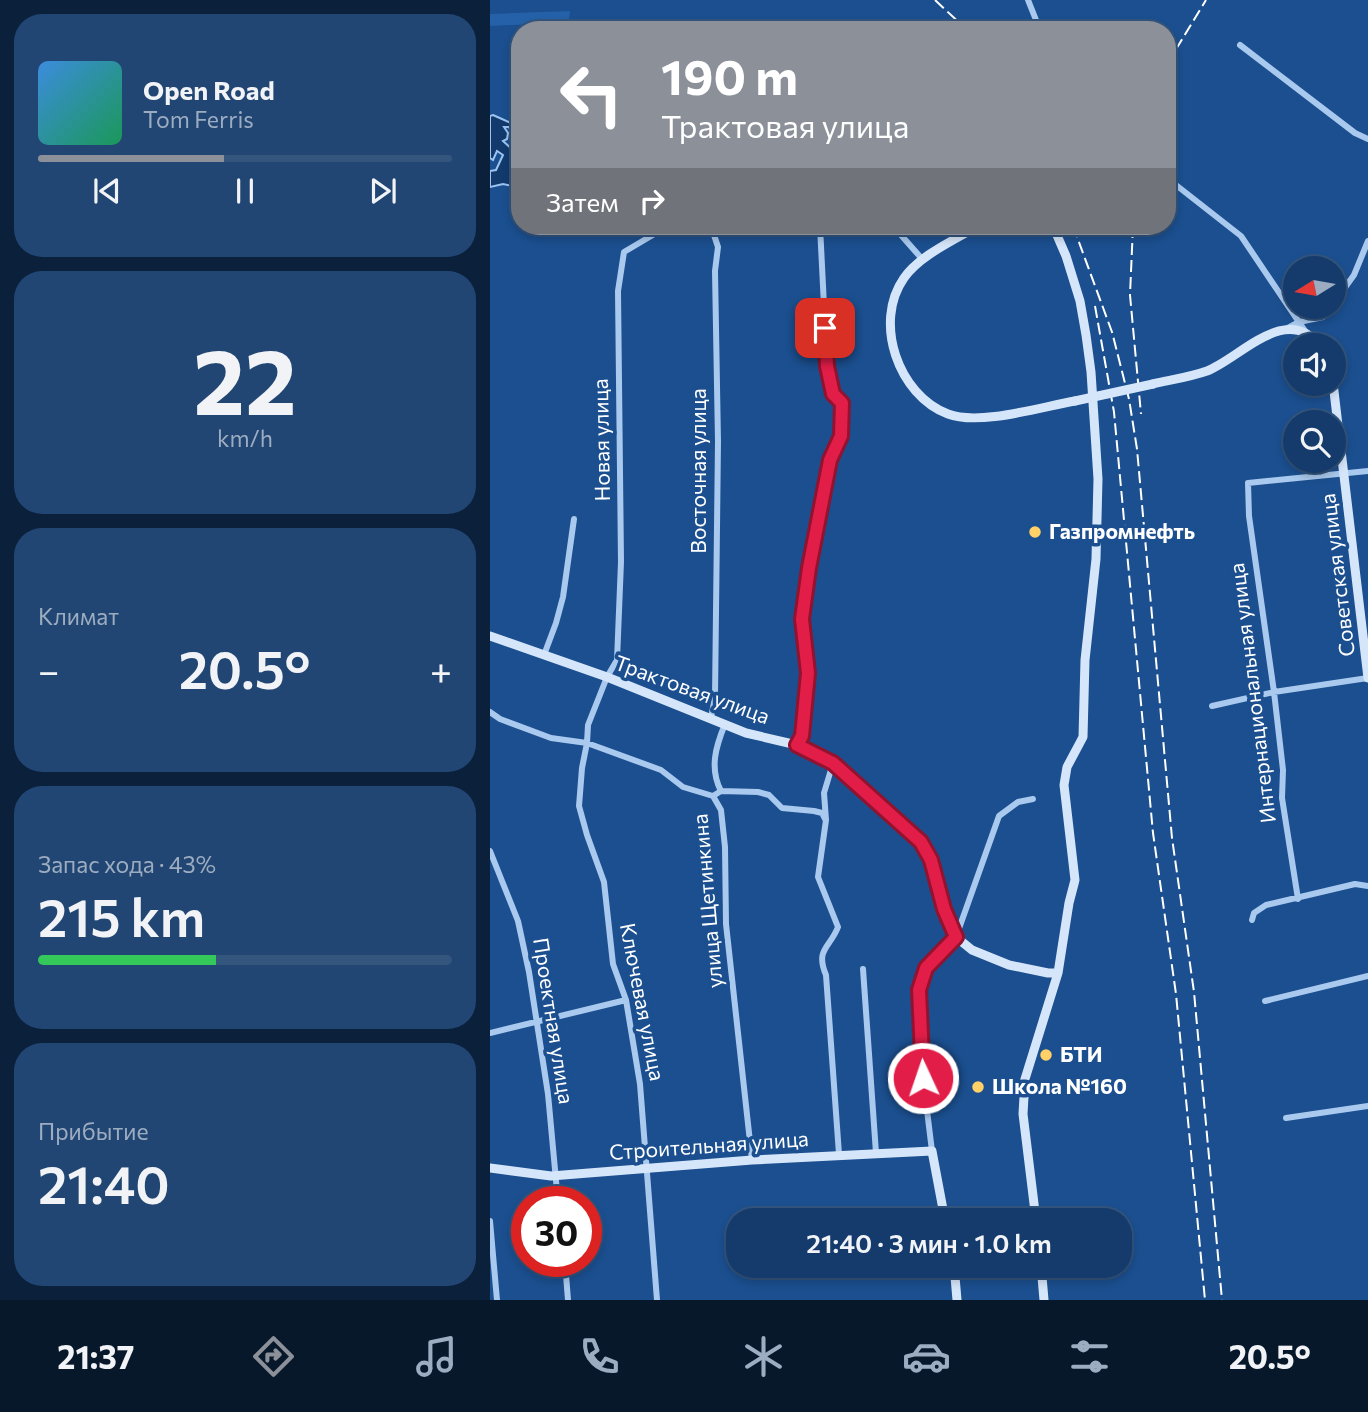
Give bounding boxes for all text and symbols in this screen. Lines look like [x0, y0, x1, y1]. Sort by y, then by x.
text: 190 m [661, 45, 798, 105]
icon: left [546, 49, 637, 140]
text: Open Road [143, 74, 275, 105]
text: Tom Ferris [143, 105, 254, 133]
text: Трактовая улица [661, 105, 909, 145]
icon: previous [88, 172, 126, 210]
icon: pause [226, 172, 264, 210]
icon: next [364, 172, 402, 210]
icon: right [633, 182, 671, 220]
text: Затем [546, 186, 619, 217]
north arrow [1283, 256, 1346, 318]
map controls [1283, 256, 1346, 473]
pin [795, 298, 855, 358]
icon: arrive [806, 309, 844, 347]
text: 22 [193, 322, 297, 434]
button: sound [1283, 333, 1346, 396]
street label: Новая улица [587, 378, 614, 502]
street label: Восточная улица [685, 388, 710, 554]
button: search [1283, 410, 1346, 473]
text: km/h [217, 424, 273, 452]
street label: Советская улица [1314, 492, 1359, 658]
place label: Газпромнефть [1049, 518, 1195, 543]
marker: Газпромнефть [1027, 524, 1043, 540]
street label: Интернациональная улица [1223, 562, 1280, 825]
text: Климат [38, 602, 119, 630]
text: 20.5° [179, 636, 310, 700]
text: − [38, 646, 60, 693]
text: + [430, 646, 452, 693]
street label: Трактовая улица [612, 649, 773, 728]
street label: улица Щетинкина [686, 813, 727, 989]
text: Запас хода · 43% [38, 850, 216, 878]
text: 215 km [38, 884, 205, 948]
street label: Ключевая улица [616, 921, 671, 1083]
street label: Проектная улица [529, 936, 580, 1106]
position arrow [886, 1041, 960, 1115]
place label: БТИ [1060, 1041, 1103, 1066]
marker: БТИ [1038, 1047, 1054, 1063]
place label: Школа №160 [992, 1073, 1127, 1098]
marker: Школа №160 [970, 1079, 986, 1095]
text: Прибытие [38, 1117, 149, 1145]
street label: Строительная улица [608, 1125, 809, 1164]
text: 21:40 [38, 1151, 170, 1215]
speed limit sign: 30 [511, 1186, 602, 1277]
text: 21:40 · 3 мин · 1.0 km [806, 1227, 1052, 1258]
icon: directions [249, 1332, 298, 1381]
icon: music [412, 1332, 461, 1381]
icon: phone [575, 1332, 624, 1381]
icon: climate [739, 1332, 788, 1381]
icon: car [902, 1332, 951, 1381]
icon: filters [1065, 1332, 1114, 1381]
text: 21:37 [57, 1336, 134, 1376]
text: 20.5° [1229, 1336, 1311, 1376]

